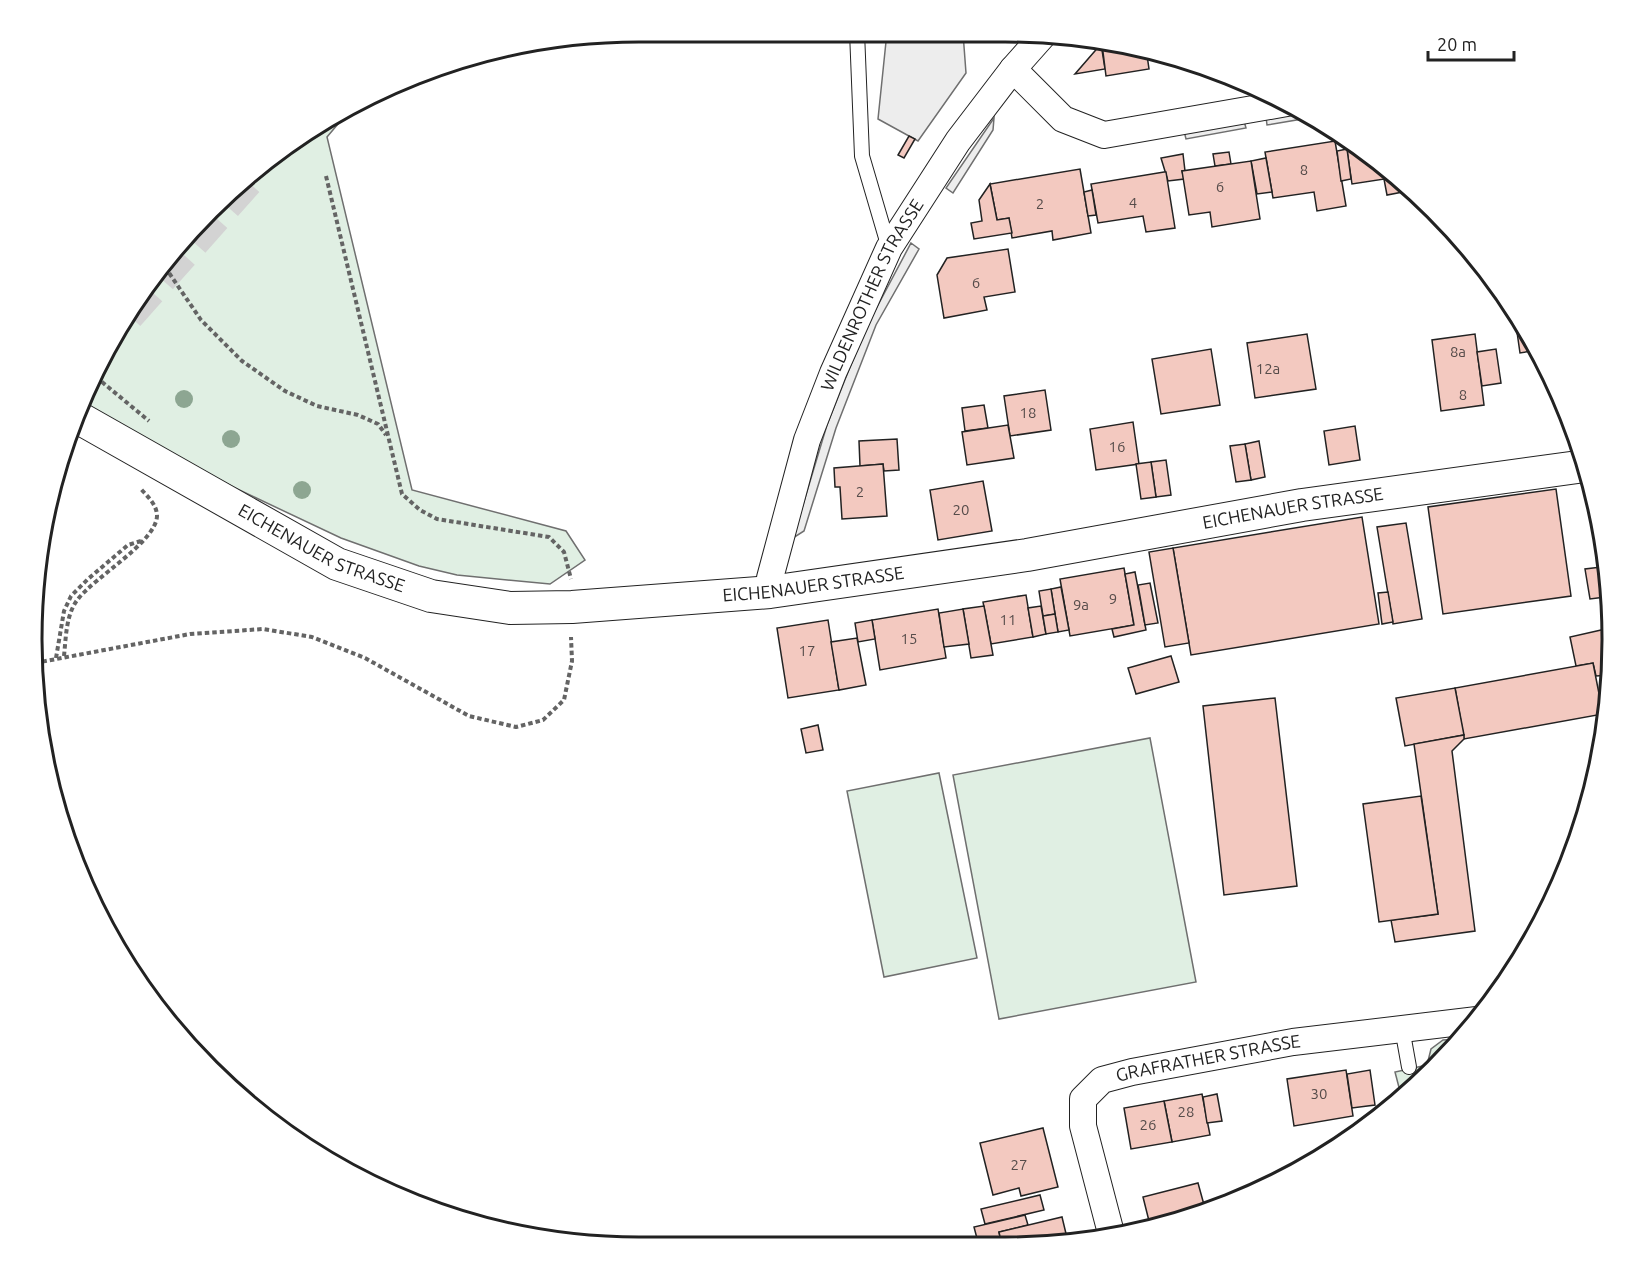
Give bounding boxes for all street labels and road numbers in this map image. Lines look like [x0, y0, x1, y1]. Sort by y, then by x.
street label: WILDENROTHER STRASSE [816, 195, 927, 393]
street label: EICHENAUER STRASSE [1201, 483, 1385, 532]
street label: EICHENAUER STRASSE [235, 499, 408, 595]
street label: EICHENAUER STRASSE [722, 562, 905, 605]
street label: GRAFRATHER STRASSE [1113, 1030, 1301, 1085]

